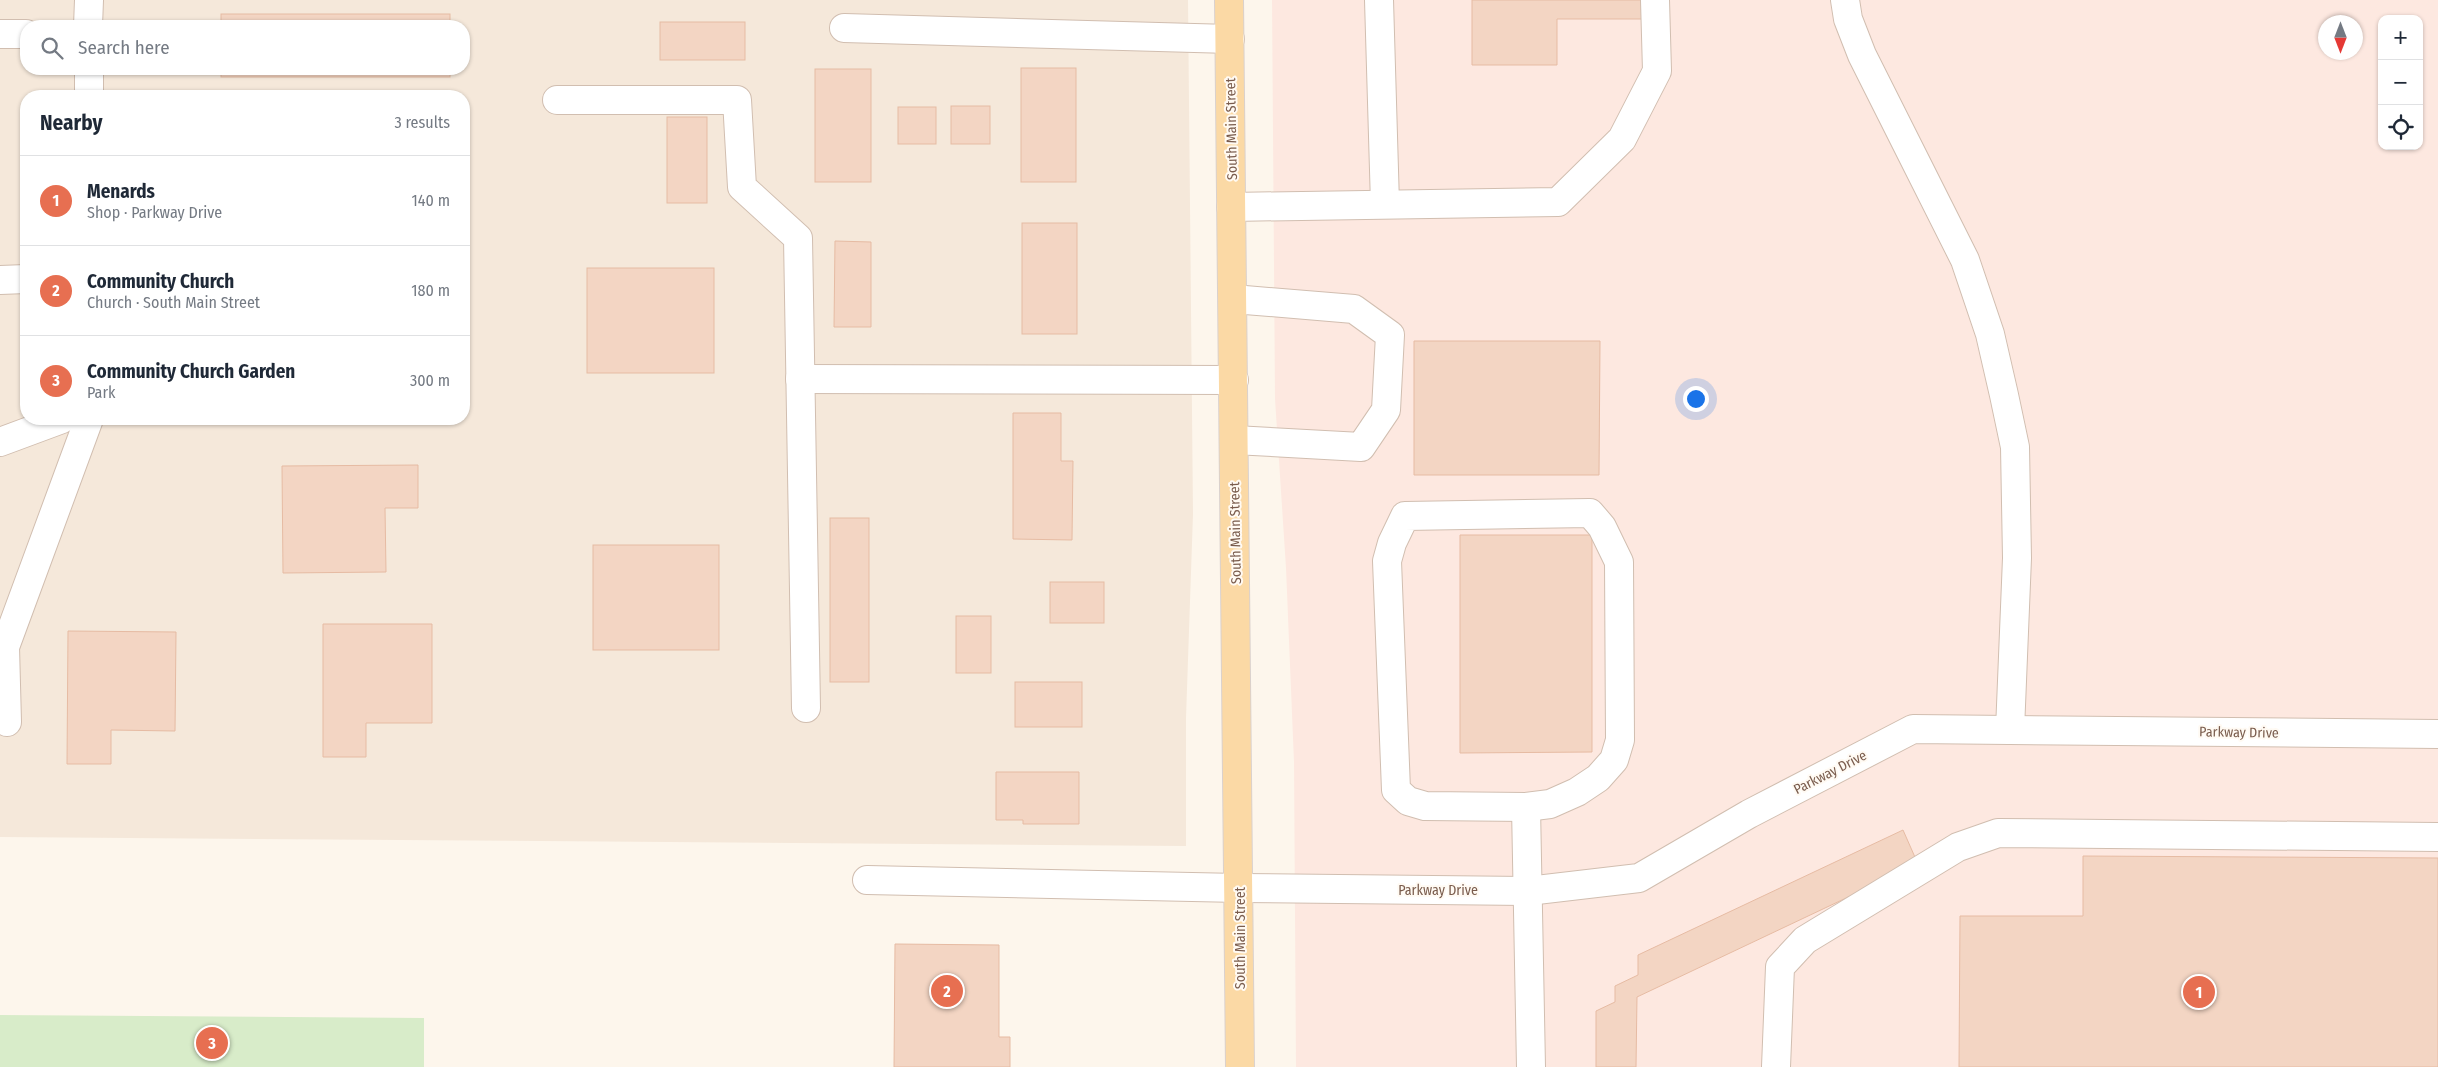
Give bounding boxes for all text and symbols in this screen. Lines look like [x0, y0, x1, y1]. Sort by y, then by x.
north arrow [2318, 15, 2363, 60]
map controls [2378, 15, 2423, 150]
button: + [2378, 15, 2423, 60]
search box [20, 20, 470, 75]
icon: search [38, 34, 66, 62]
text: Search here [78, 36, 170, 59]
button: − [2378, 60, 2423, 105]
street label: South Main Street [1222, 77, 1241, 180]
button: locate [2378, 105, 2423, 150]
text: Nearby [40, 110, 102, 136]
text: 3 results [394, 113, 450, 132]
text: Menards [87, 180, 155, 203]
text: 1 [53, 191, 59, 210]
text: 140 m [412, 191, 450, 210]
text: Shop · Parkway Drive [87, 203, 222, 222]
text: Community Church [87, 270, 234, 293]
text: 2 [52, 281, 60, 300]
text: 180 m [411, 281, 450, 300]
text: Church · South Main Street [87, 293, 260, 312]
text: Community Church Garden [87, 360, 295, 383]
text: 3 [52, 371, 60, 390]
text: 300 m [410, 371, 450, 390]
text: Park [87, 383, 115, 402]
your location [1683, 386, 1709, 412]
street label: South Main Street [1226, 481, 1245, 584]
street label: Parkway Drive [2199, 723, 2279, 742]
street label: Parkway Drive [1791, 747, 1870, 798]
street label: Parkway Drive [1398, 882, 1478, 899]
street label: South Main Street [1232, 886, 1249, 989]
pin: 2 [931, 972, 963, 1010]
pin: 1 [2183, 973, 2215, 1011]
pin: 3 [196, 1024, 228, 1062]

